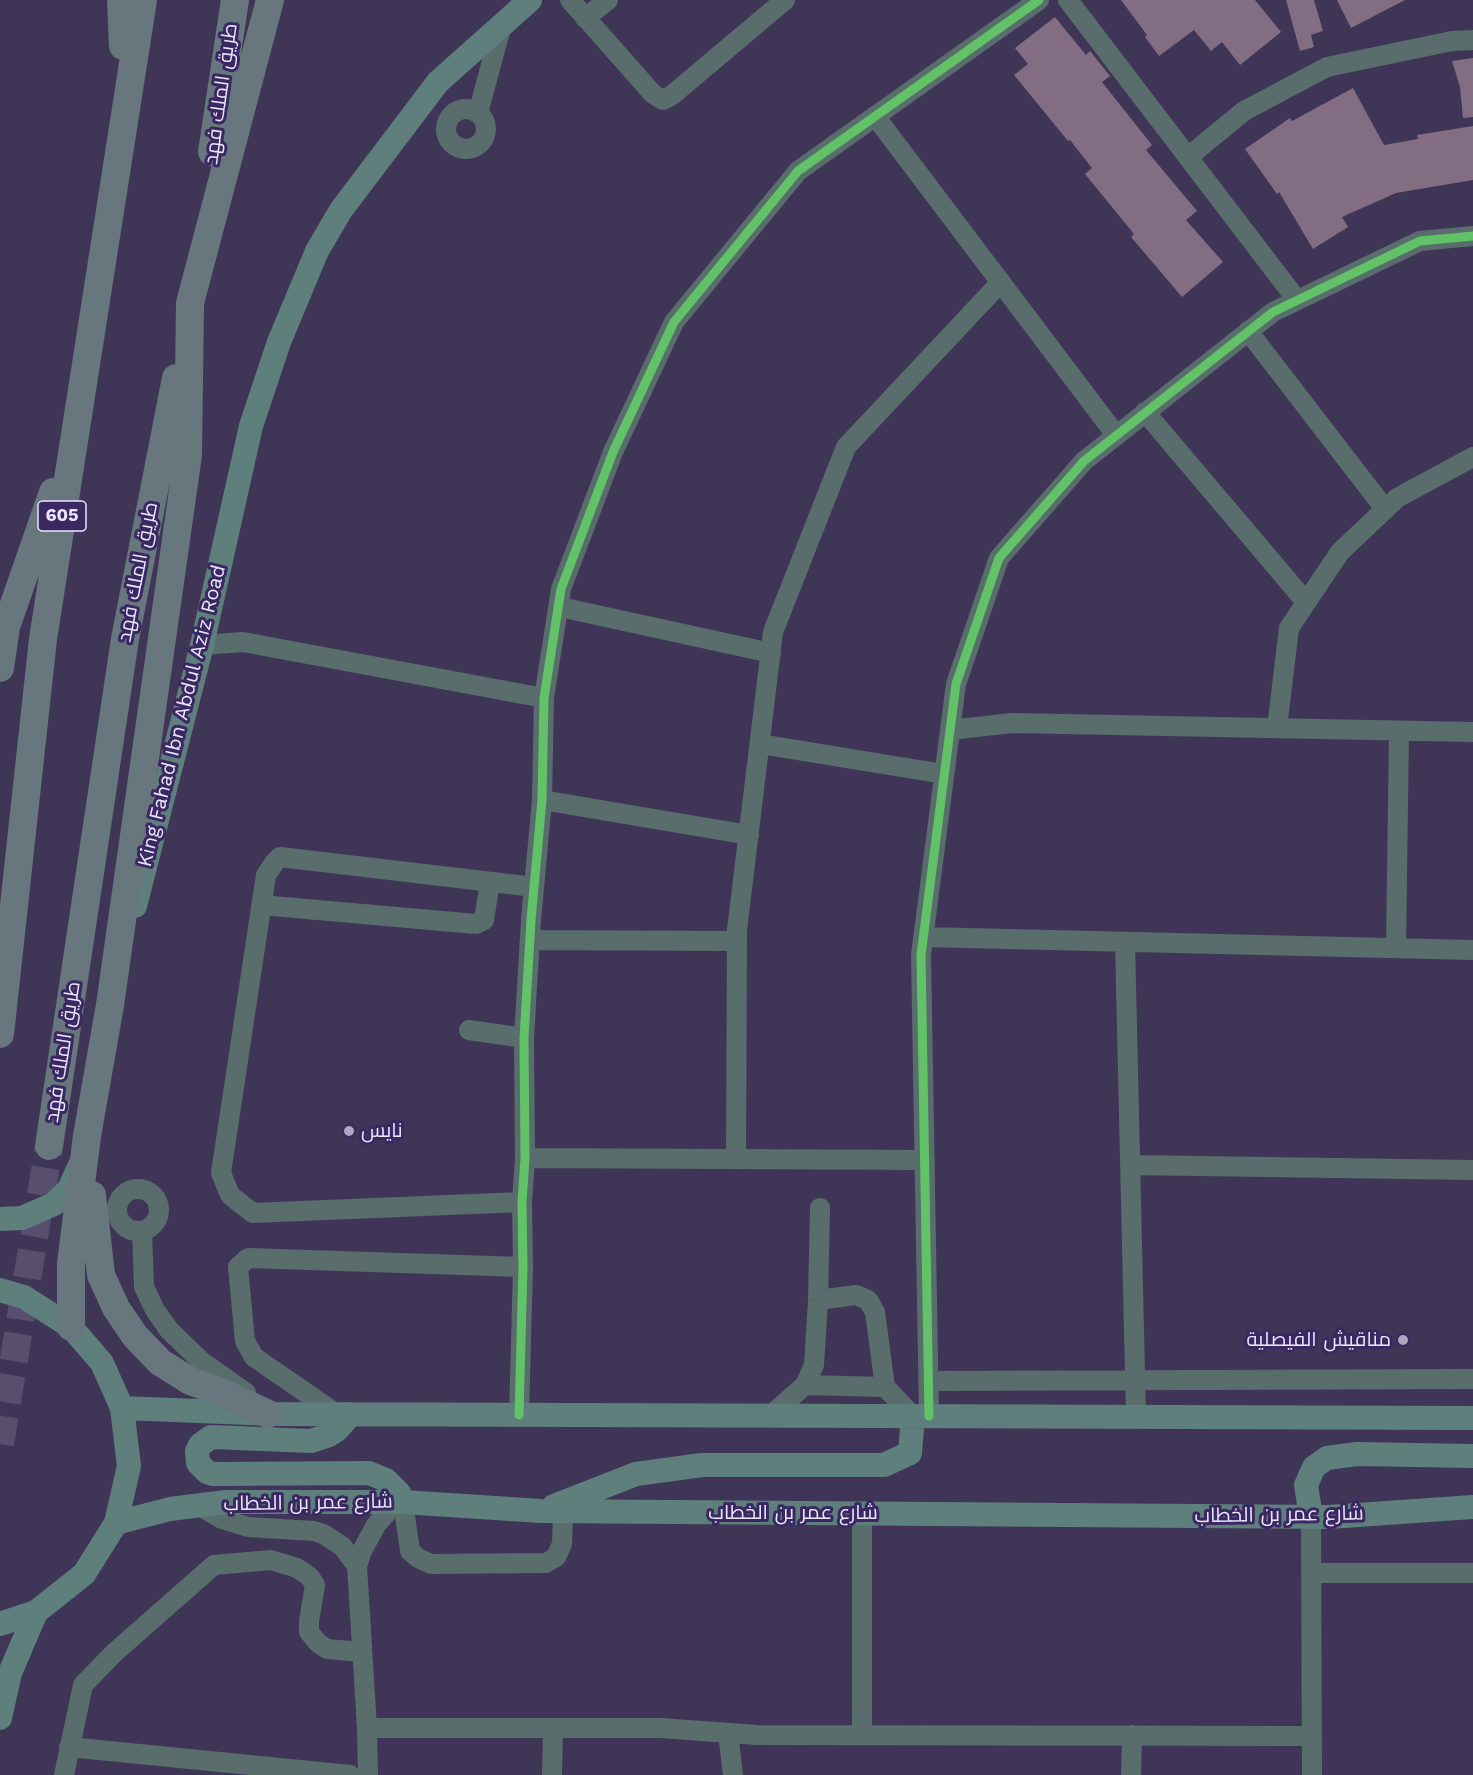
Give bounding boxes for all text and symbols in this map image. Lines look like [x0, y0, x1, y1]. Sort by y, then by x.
street label: طريق الملك فهد [199, 22, 243, 166]
street label: طريق الملك فهد [113, 500, 163, 644]
road number: 605 [38, 501, 86, 531]
street label: King Fahad Ibn Abdul Aziz Road [133, 562, 231, 870]
street label: طريق الملك فهد [40, 980, 86, 1124]
place label: نايس [361, 1119, 403, 1143]
marker: نايس [342, 1124, 356, 1138]
place label: مناقيش الفيصلية [1246, 1328, 1391, 1352]
marker: مناقيش الفيصلية [1396, 1333, 1410, 1347]
street label: شارع عمر بن الخطاب [223, 1490, 393, 1516]
street label: شارع عمر بن الخطاب [708, 1501, 878, 1525]
street label: شارع عمر بن الخطاب [1194, 1502, 1364, 1528]

